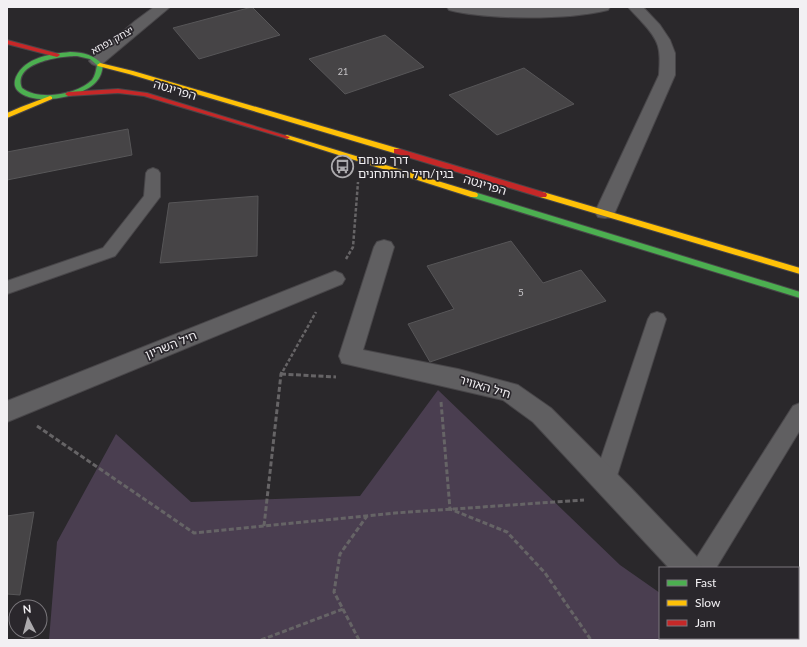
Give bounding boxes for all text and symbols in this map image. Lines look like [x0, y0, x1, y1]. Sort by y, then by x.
street label: יצחק נפחא [89, 23, 135, 57]
house number: 21 [338, 66, 348, 77]
street label: הפריגטה [152, 76, 198, 103]
place label: דרך מנחם בגין/חיל התותחנים [358, 152, 454, 181]
bus stop icon: דרך מנחם בגין/חיל התותחנים [330, 154, 356, 180]
street label: הפריגטה [462, 171, 508, 198]
house number: 5 [518, 286, 524, 298]
street label: חיל השריון [143, 327, 199, 362]
street label: חיל האוויר [458, 372, 513, 401]
legend [659, 567, 799, 639]
text: Fast [695, 575, 717, 590]
text: Slow [695, 595, 721, 610]
north arrow [8, 599, 48, 639]
text: N [22, 602, 32, 615]
text: Jam [695, 615, 716, 630]

